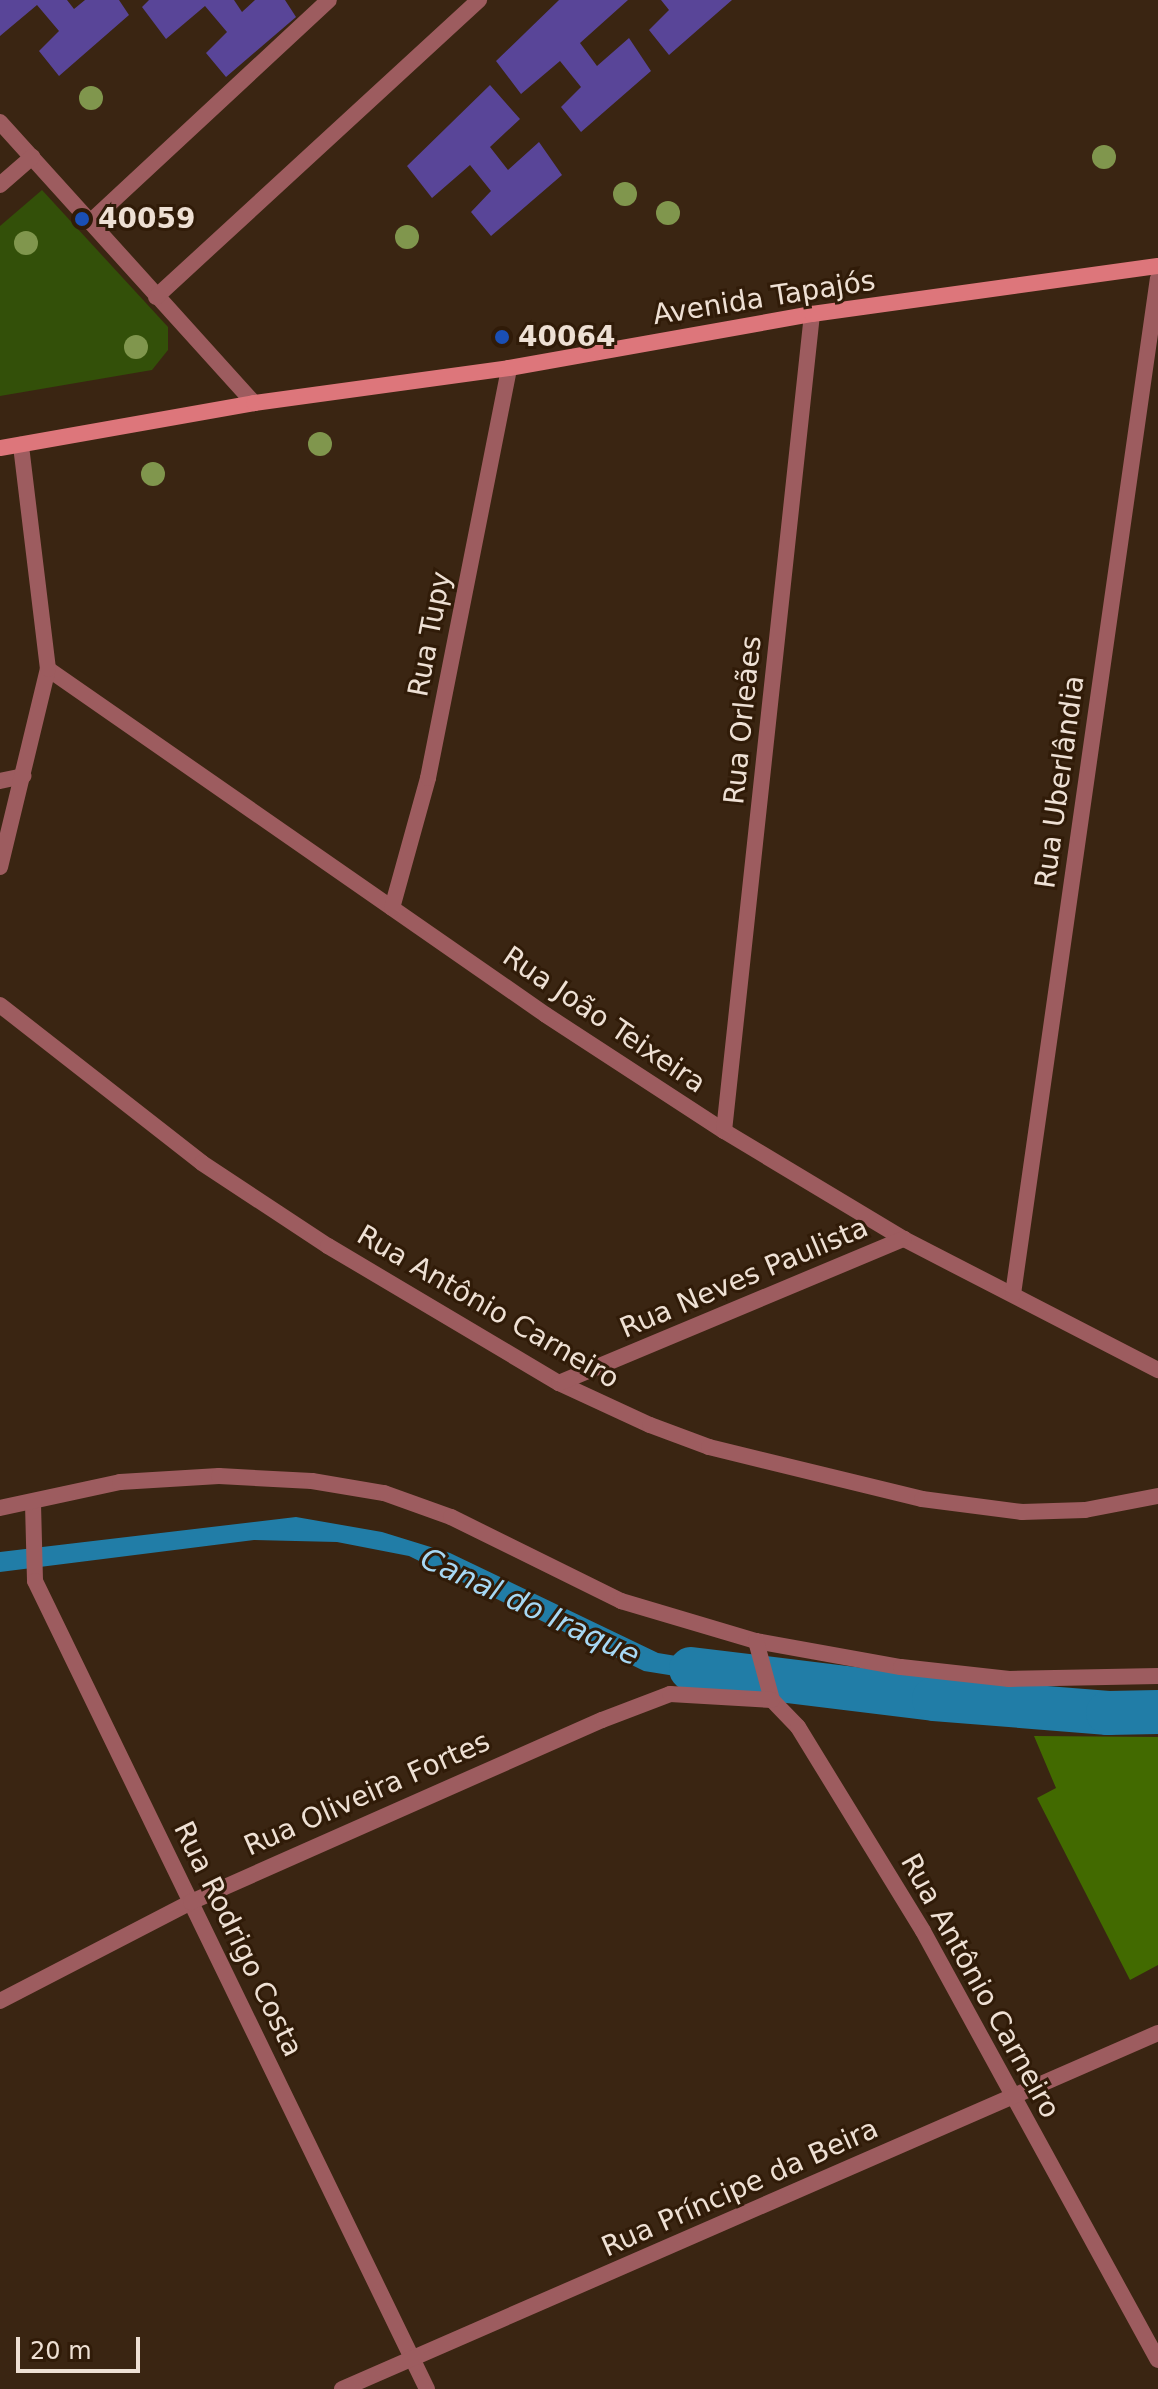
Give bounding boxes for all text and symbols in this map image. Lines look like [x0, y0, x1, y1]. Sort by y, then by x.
place label: 40059 [98, 202, 195, 236]
marker: 40059 [73, 210, 91, 228]
street label: Avenida Tapajós [650, 264, 878, 332]
place label: 40064 [518, 320, 615, 354]
marker: 40064 [493, 328, 511, 346]
street label: Rua Tupy [401, 568, 459, 700]
street label: Rua Orleães [717, 634, 769, 806]
street label: Rua Uberlândia [1028, 674, 1092, 890]
street label: Rua João Teixeira [496, 940, 712, 1100]
street label: Rua Neves Paulista [615, 1211, 873, 1345]
street label: Rua Antônio Carneiro [351, 1218, 625, 1396]
water label: Canal do Iraque [415, 1540, 645, 1674]
street label: Rua Oliveira Fortes [239, 1725, 495, 1863]
street label: Rua Rodrigo Costa [166, 1816, 310, 2062]
street label: Rua Antônio Carneiro [893, 1848, 1067, 2124]
street label: Rua Príncipe da Beira [596, 2112, 884, 2264]
scale bar [20, 2321, 144, 2371]
text: 20 m [30, 2337, 92, 2365]

